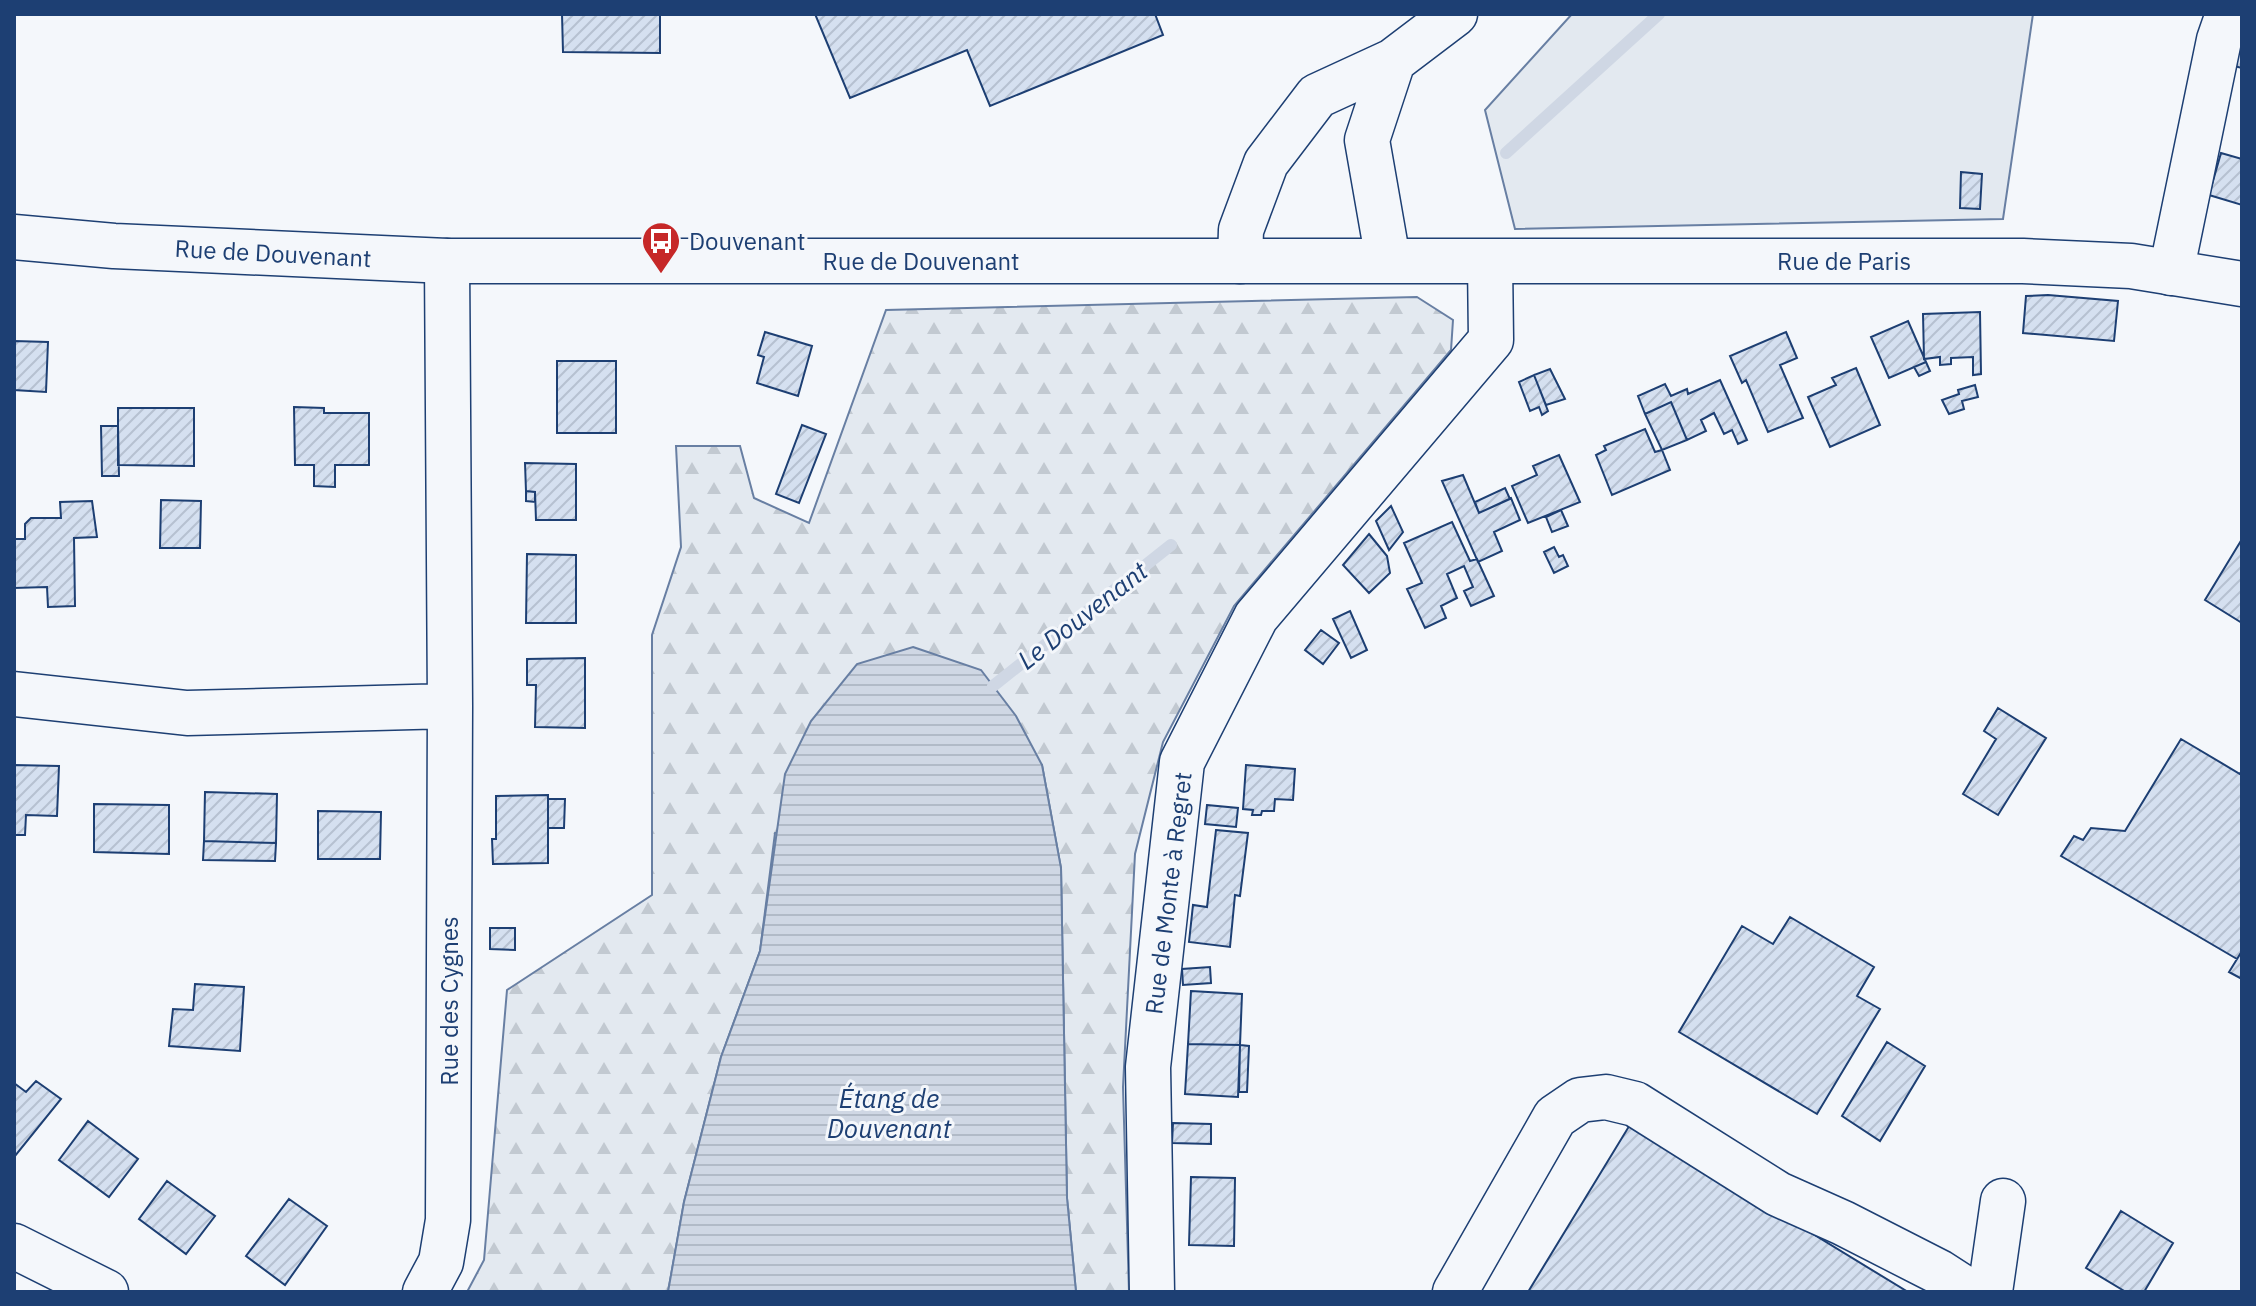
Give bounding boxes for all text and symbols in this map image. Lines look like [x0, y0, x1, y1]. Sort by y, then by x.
bus stop icon: Douvenant [640, 220, 682, 275]
place label: Douvenant [689, 225, 805, 257]
street label: Rue de Douvenant [174, 232, 372, 274]
street label: Rue de Douvenant [822, 245, 1020, 277]
street label: Rue de Paris [1777, 245, 1911, 277]
water label: Le Douvenant [1010, 553, 1154, 676]
street label: Rue de Monte à Regret [1137, 770, 1199, 1016]
street label: Rue des Cygnes [433, 916, 465, 1086]
water label: Étang de Douvenant [827, 1081, 952, 1145]

